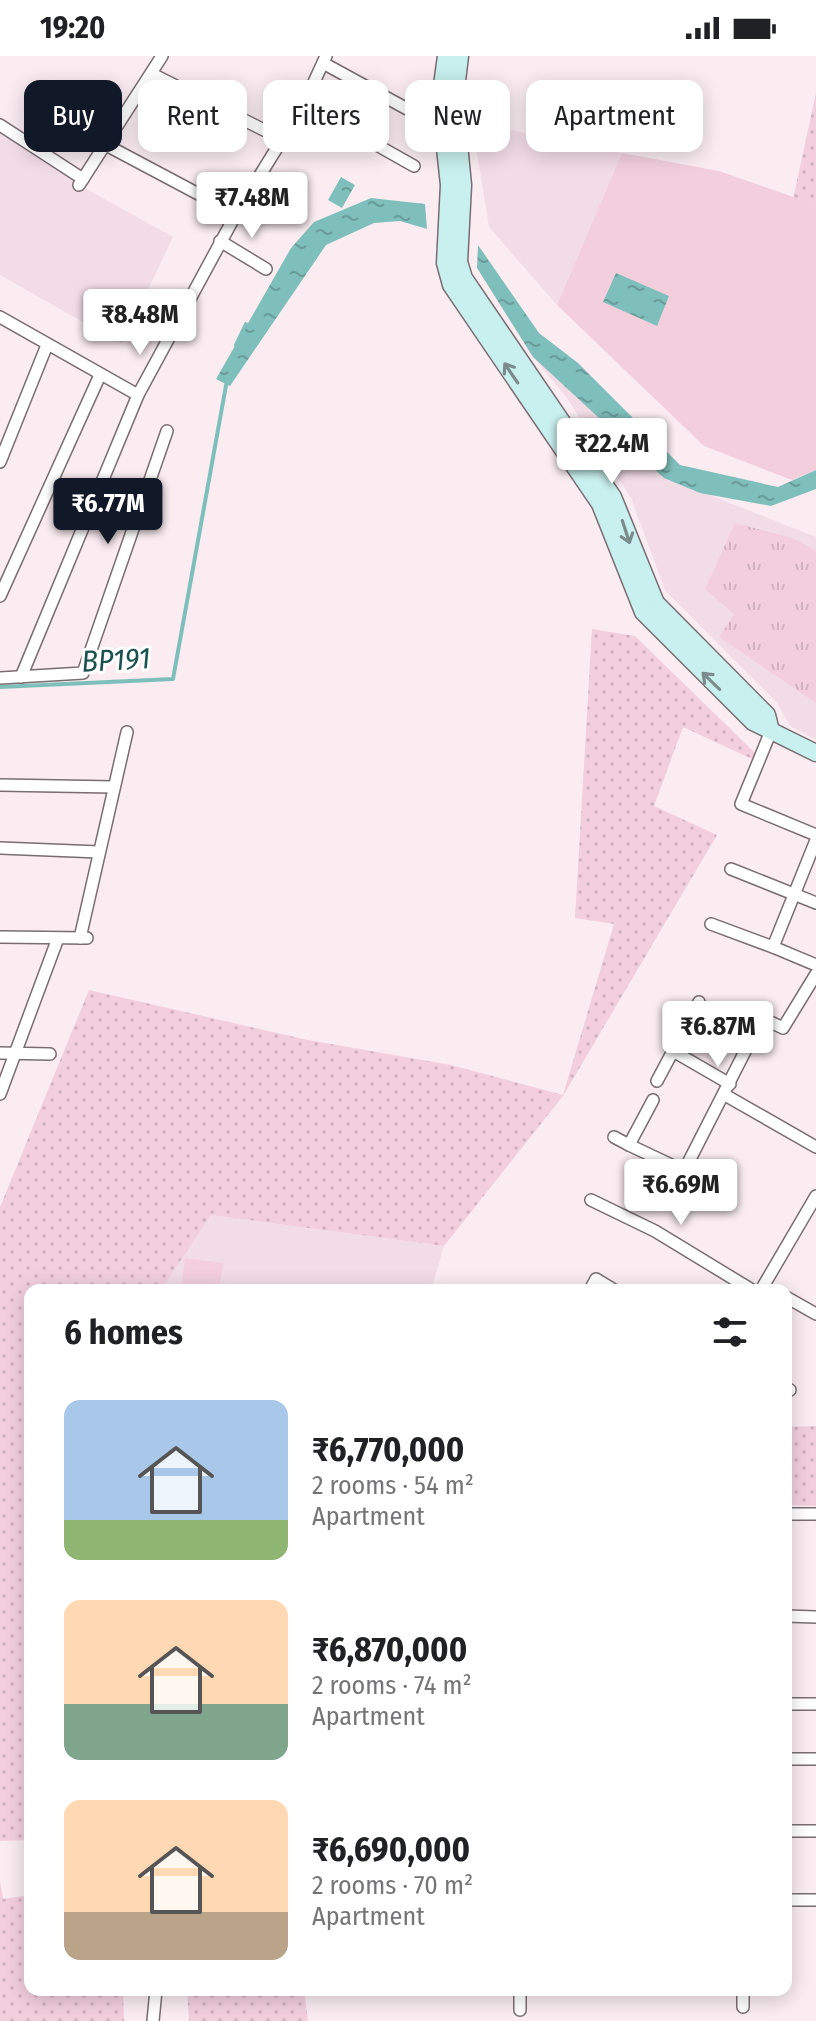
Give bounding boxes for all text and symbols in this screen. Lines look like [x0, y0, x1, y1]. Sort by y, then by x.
text: 19:20 [40, 10, 105, 46]
chip: Buy [24, 80, 122, 152]
chip: Rent [138, 80, 247, 152]
chip: Filters [263, 80, 389, 152]
chip: New [405, 80, 510, 152]
chip: Apartment [526, 80, 703, 152]
pin: ₹7.48M [187, 172, 317, 240]
text: ₹7.48M [215, 182, 289, 213]
pin: ₹8.48M [75, 289, 205, 357]
text: ₹8.48M [101, 299, 179, 330]
one-way arrow [503, 362, 519, 384]
pin: ₹22.4M [547, 418, 677, 486]
text: ₹22.4M [575, 428, 649, 459]
pin: ₹6.77M [43, 478, 173, 546]
text: ₹6.77M [71, 488, 145, 519]
one-way arrow [620, 520, 635, 545]
water label: BP191 [81, 640, 151, 680]
one-way arrow [702, 672, 721, 691]
pin: ₹6.87M [653, 1001, 783, 1069]
text: ₹6.87M [680, 1011, 756, 1042]
pin: ₹6.69M [616, 1159, 746, 1227]
text: ₹6.69M [642, 1169, 720, 1200]
icon: filters [708, 1310, 752, 1354]
text: 6 homes [64, 1312, 183, 1353]
text: ₹6,770,000 [312, 1429, 464, 1470]
icon: home [128, 1432, 224, 1528]
text: 2 rooms · 54 m² [312, 1470, 474, 1501]
text: Apartment [312, 1501, 425, 1532]
text: ₹6,870,000 [312, 1629, 467, 1670]
icon: home [128, 1632, 224, 1728]
text: 2 rooms · 74 m² [312, 1670, 472, 1701]
text: Apartment [312, 1701, 425, 1732]
text: ₹6,690,000 [312, 1829, 470, 1870]
icon: home [128, 1832, 224, 1928]
text: 2 rooms · 70 m² [312, 1870, 473, 1901]
text: Apartment [312, 1901, 425, 1932]

